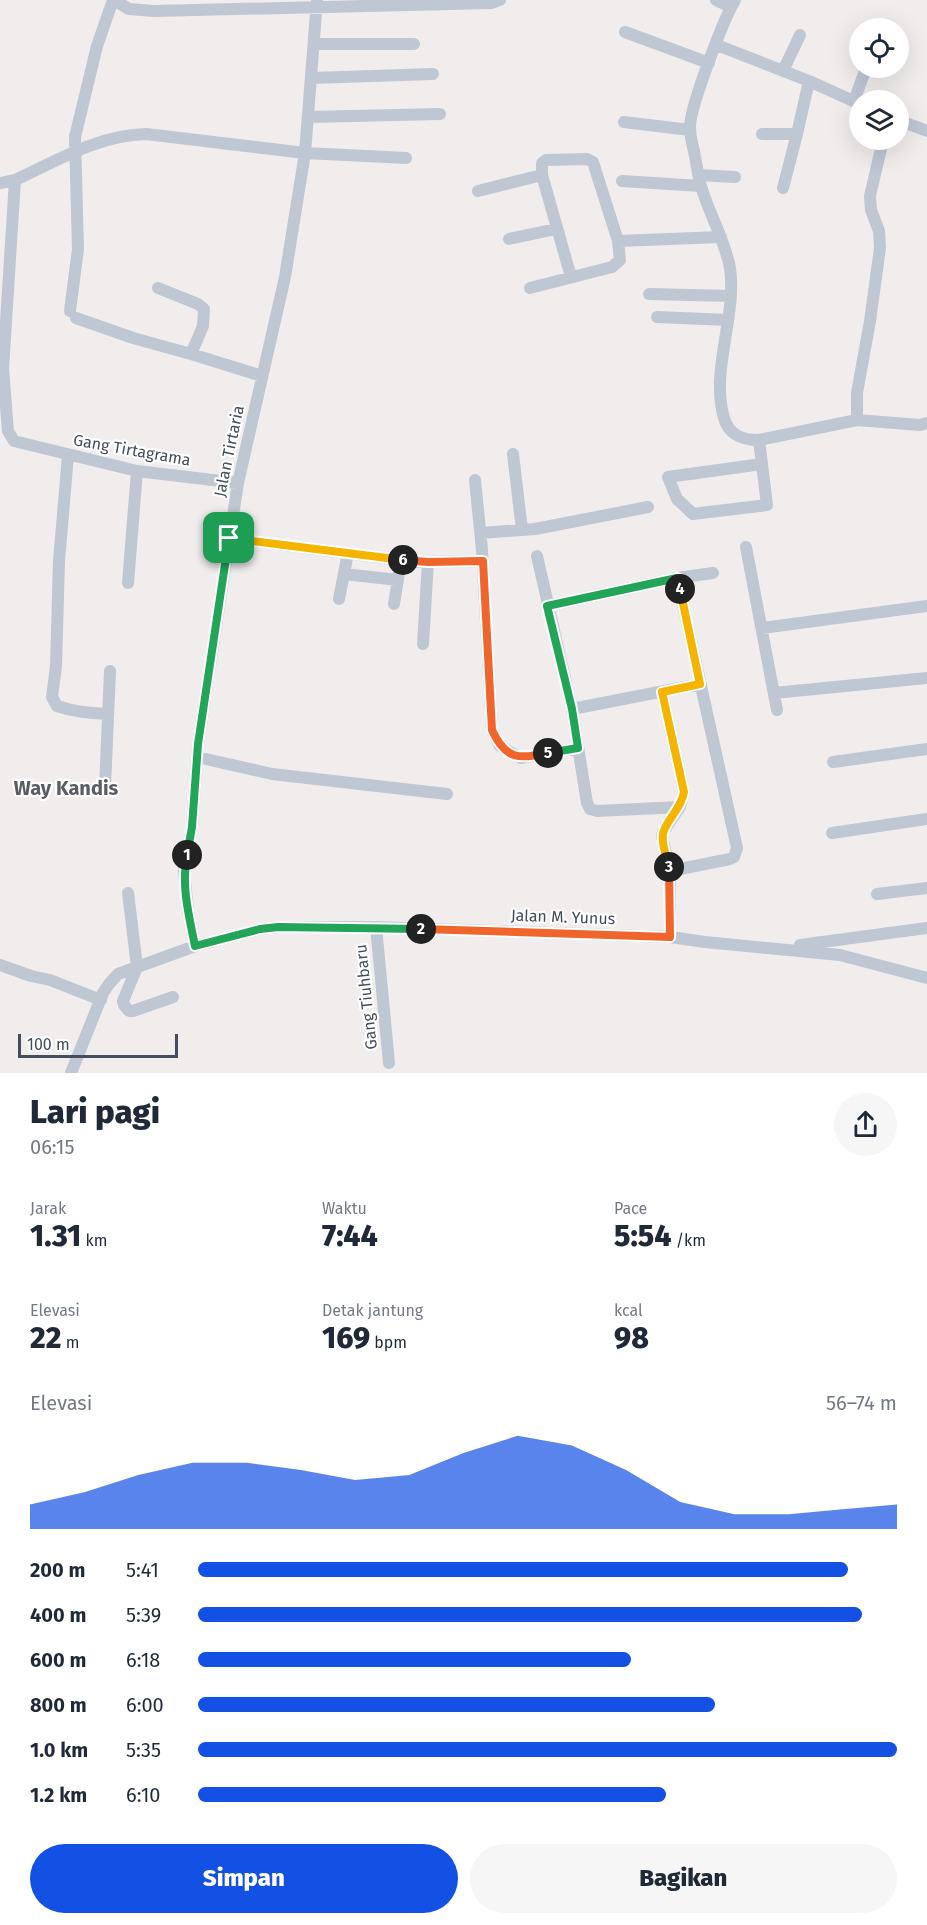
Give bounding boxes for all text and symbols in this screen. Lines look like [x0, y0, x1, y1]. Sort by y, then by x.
map controls [849, 18, 909, 150]
button: locate [849, 18, 909, 78]
button: layers [849, 90, 909, 150]
street label: Jalan Tirtaria [210, 404, 248, 498]
street label: Gang Tirtagrama [72, 430, 192, 470]
pin [203, 512, 254, 563]
icon: arrive [212, 521, 245, 554]
pin: 6 [388, 545, 418, 575]
text: 6 [398, 550, 408, 569]
pin: 4 [665, 574, 695, 604]
text: 4 [675, 579, 685, 598]
pin: 5 [533, 738, 563, 768]
text: 5 [544, 743, 552, 762]
district label: Way Kandis [14, 776, 119, 800]
pin: 1 [172, 840, 202, 870]
text: 1 [183, 845, 191, 864]
pin: 3 [654, 852, 684, 882]
text: 3 [665, 857, 673, 876]
street label: Jalan M. Yunus [511, 906, 615, 928]
pin: 2 [406, 914, 436, 944]
text: 2 [417, 919, 425, 938]
street label: Gang Tiuhbaru [351, 943, 381, 1051]
scale bar [18, 1031, 178, 1058]
text: 100 m [27, 1035, 70, 1054]
text: Lari pagi [30, 1092, 160, 1132]
button: share [834, 1093, 897, 1156]
text: 06:15 [30, 1135, 75, 1159]
text: Jarak [30, 1199, 66, 1218]
text: Waktu [322, 1199, 367, 1218]
text: Pace [614, 1199, 647, 1218]
text: 1.31 [30, 1218, 81, 1254]
text: 7:44 [322, 1218, 378, 1254]
text: 5:54 [614, 1218, 671, 1254]
text: km [81, 1231, 107, 1250]
text: /km [671, 1231, 706, 1250]
text: Elevasi [30, 1301, 80, 1320]
text: Detak jantung [322, 1301, 423, 1320]
text: kcal [614, 1301, 643, 1320]
text: 22 [30, 1320, 61, 1356]
text: 169 [322, 1320, 370, 1356]
text: 98 [614, 1320, 649, 1356]
text: m [61, 1333, 79, 1352]
text: bpm [370, 1333, 407, 1352]
text: Elevasi [30, 1391, 92, 1415]
text: 56–74 m [826, 1391, 897, 1415]
text: 200 m [30, 1558, 85, 1582]
text: 5:41 [126, 1558, 159, 1582]
text: 400 m [30, 1603, 86, 1627]
text: 5:39 [126, 1603, 161, 1627]
text: 600 m [30, 1648, 86, 1672]
text: 6:18 [126, 1648, 160, 1672]
text: 800 m [30, 1693, 87, 1717]
text: 6:00 [126, 1693, 164, 1717]
text: 1.0 km [30, 1738, 88, 1762]
text: 5:35 [126, 1738, 161, 1762]
text: 1.2 km [30, 1783, 87, 1807]
text: 6:10 [126, 1783, 160, 1807]
button: Simpan [30, 1844, 458, 1913]
button: Bagikan [470, 1844, 897, 1913]

